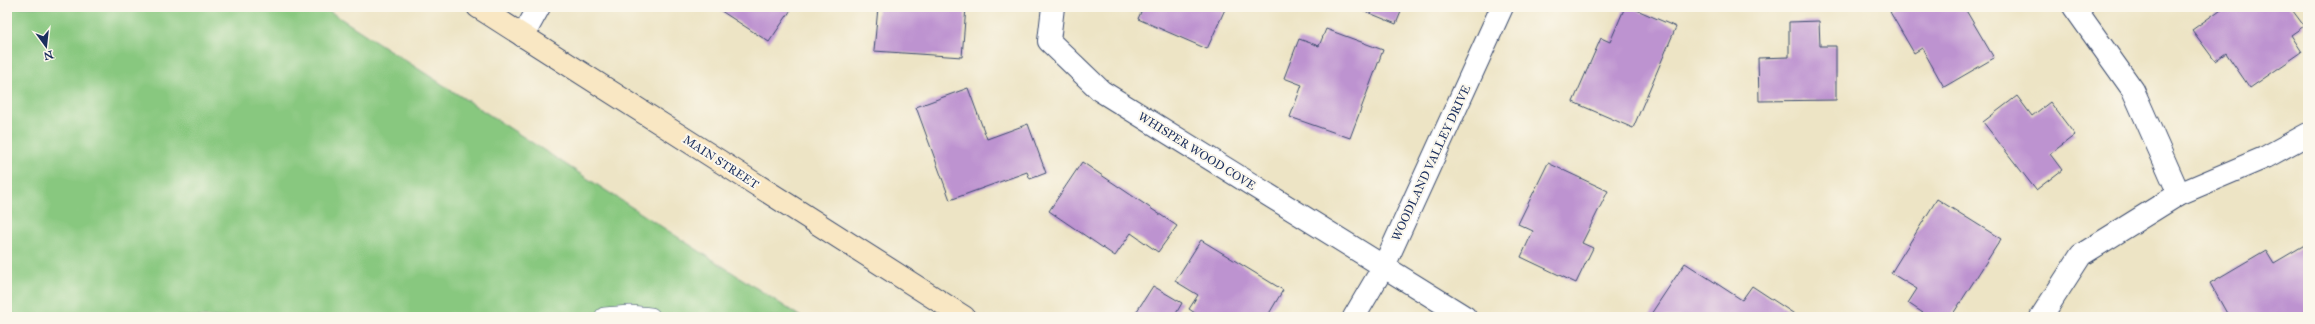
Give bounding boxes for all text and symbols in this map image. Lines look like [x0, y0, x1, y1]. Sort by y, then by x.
north arrow [26, 26, 66, 66]
text: N [42, 48, 55, 63]
street label: WOODLAND VALLEY DRIVE [1389, 83, 1474, 243]
street label: WHISPER WOOD COVE [1136, 109, 1259, 193]
street label: MAIN STREET [681, 132, 761, 192]

